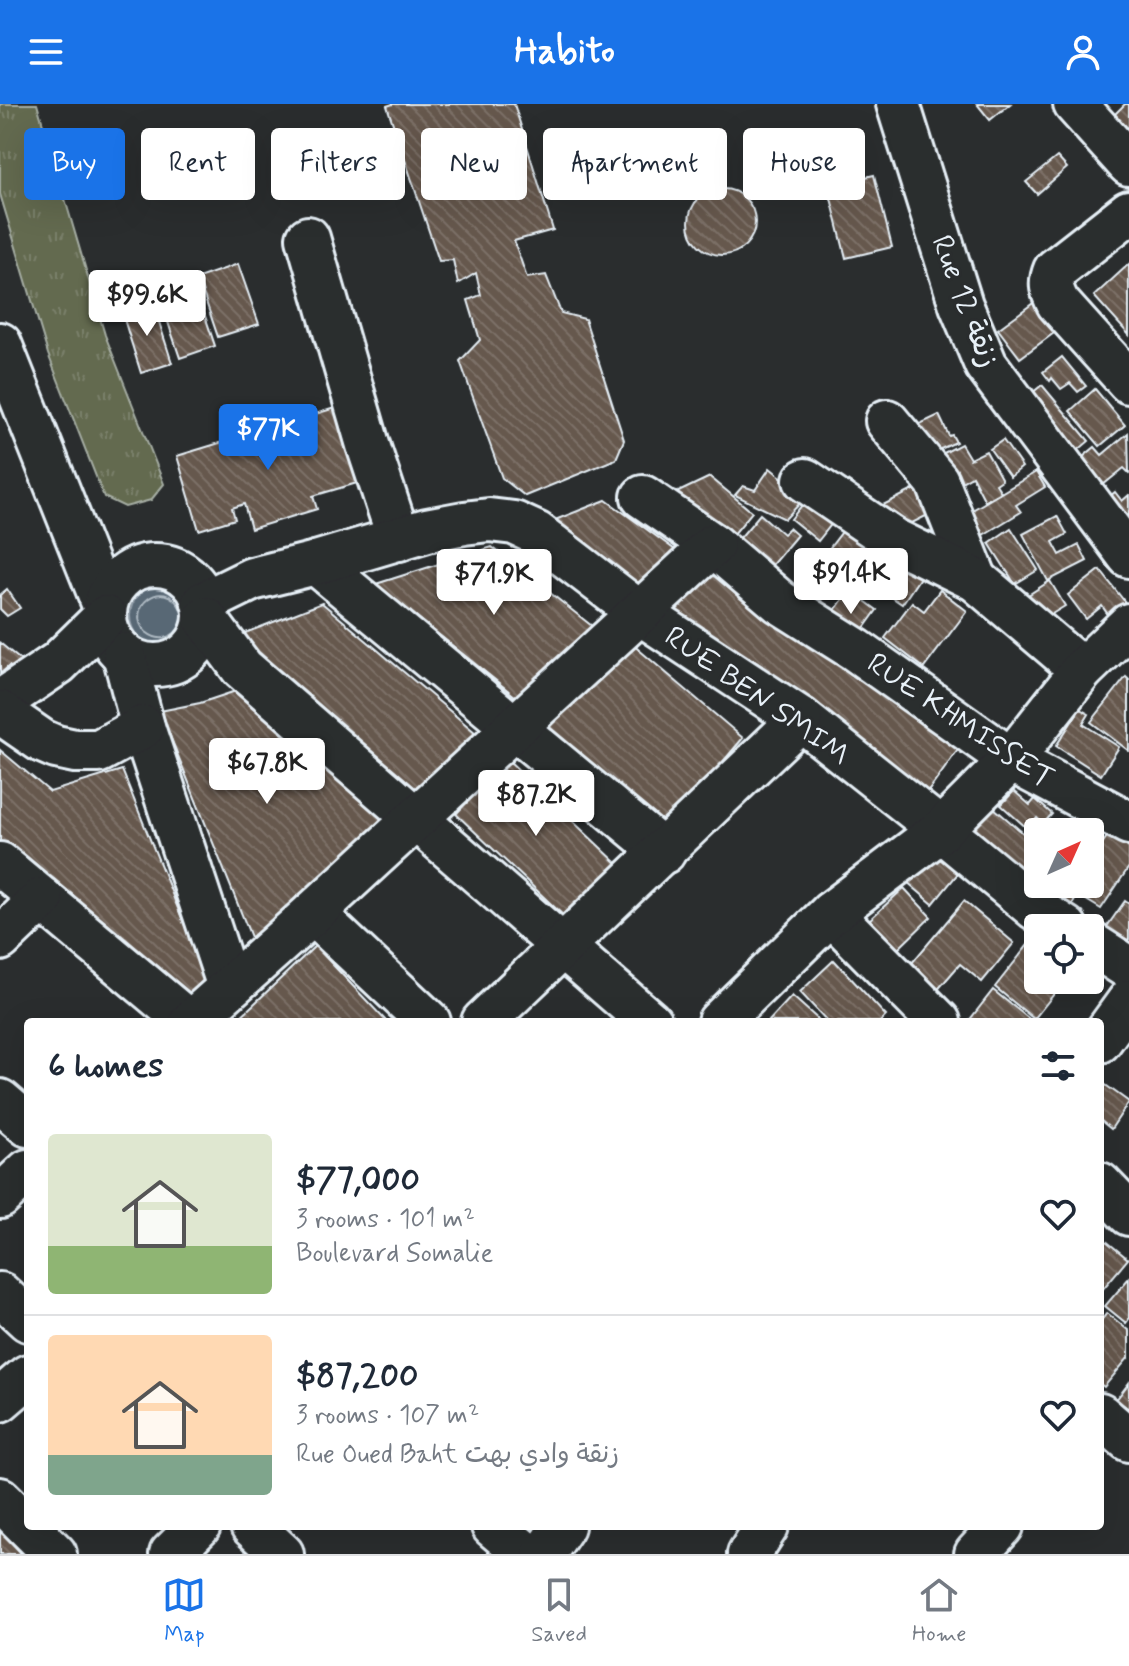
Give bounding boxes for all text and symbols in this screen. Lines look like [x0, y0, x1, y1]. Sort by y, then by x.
text: Habito [514, 29, 615, 76]
icon: menu [24, 30, 68, 74]
icon: person [1061, 30, 1105, 74]
chip: Buy [24, 128, 125, 200]
chip: Rent [141, 128, 255, 200]
chip: Filters [271, 128, 405, 200]
chip: New [421, 128, 527, 200]
chip: Apartment [543, 128, 727, 200]
chip: House [743, 128, 865, 200]
street label: Rue 12 زنقة [921, 230, 1008, 373]
pin: $99.6K [82, 270, 212, 338]
text: $99.6K [107, 279, 187, 313]
pin: $77K [221, 404, 315, 472]
text: $77K [237, 413, 299, 447]
pin: $91.4K [786, 548, 916, 616]
pin: $71.9K [429, 549, 559, 617]
text: $91.4K [812, 557, 890, 591]
text: $71.9K [455, 558, 533, 592]
street label: RUE BEN SMIM [657, 618, 858, 775]
street label: RUE KHMISSET [859, 644, 1061, 798]
pin: $67.8K [202, 738, 332, 806]
text: $67.8K [227, 747, 307, 781]
pin: $87.2K [471, 770, 601, 838]
text: $87.2K [496, 779, 576, 813]
north arrow [1024, 818, 1104, 898]
map controls [1024, 818, 1104, 994]
button: locate [1024, 914, 1104, 994]
text: 6 homes [48, 1044, 163, 1089]
icon: filters [1036, 1044, 1080, 1088]
text: $77,000 [296, 1158, 420, 1203]
icon: home [112, 1166, 208, 1262]
icon: heart [1036, 1192, 1080, 1236]
text: 3 rooms · 101 m² [296, 1203, 475, 1237]
text: Boulevard Somalie [296, 1237, 493, 1271]
text: $87,200 [296, 1354, 418, 1399]
icon: home [112, 1367, 208, 1463]
icon: heart [1036, 1393, 1080, 1437]
text: 3 rooms · 107 m² [296, 1399, 479, 1433]
text: Rue Oued Baht زنقة وادي بهت [296, 1438, 619, 1472]
tab: Map [162, 1573, 206, 1649]
tab: Saved [531, 1573, 587, 1649]
tab: Home [912, 1573, 967, 1649]

